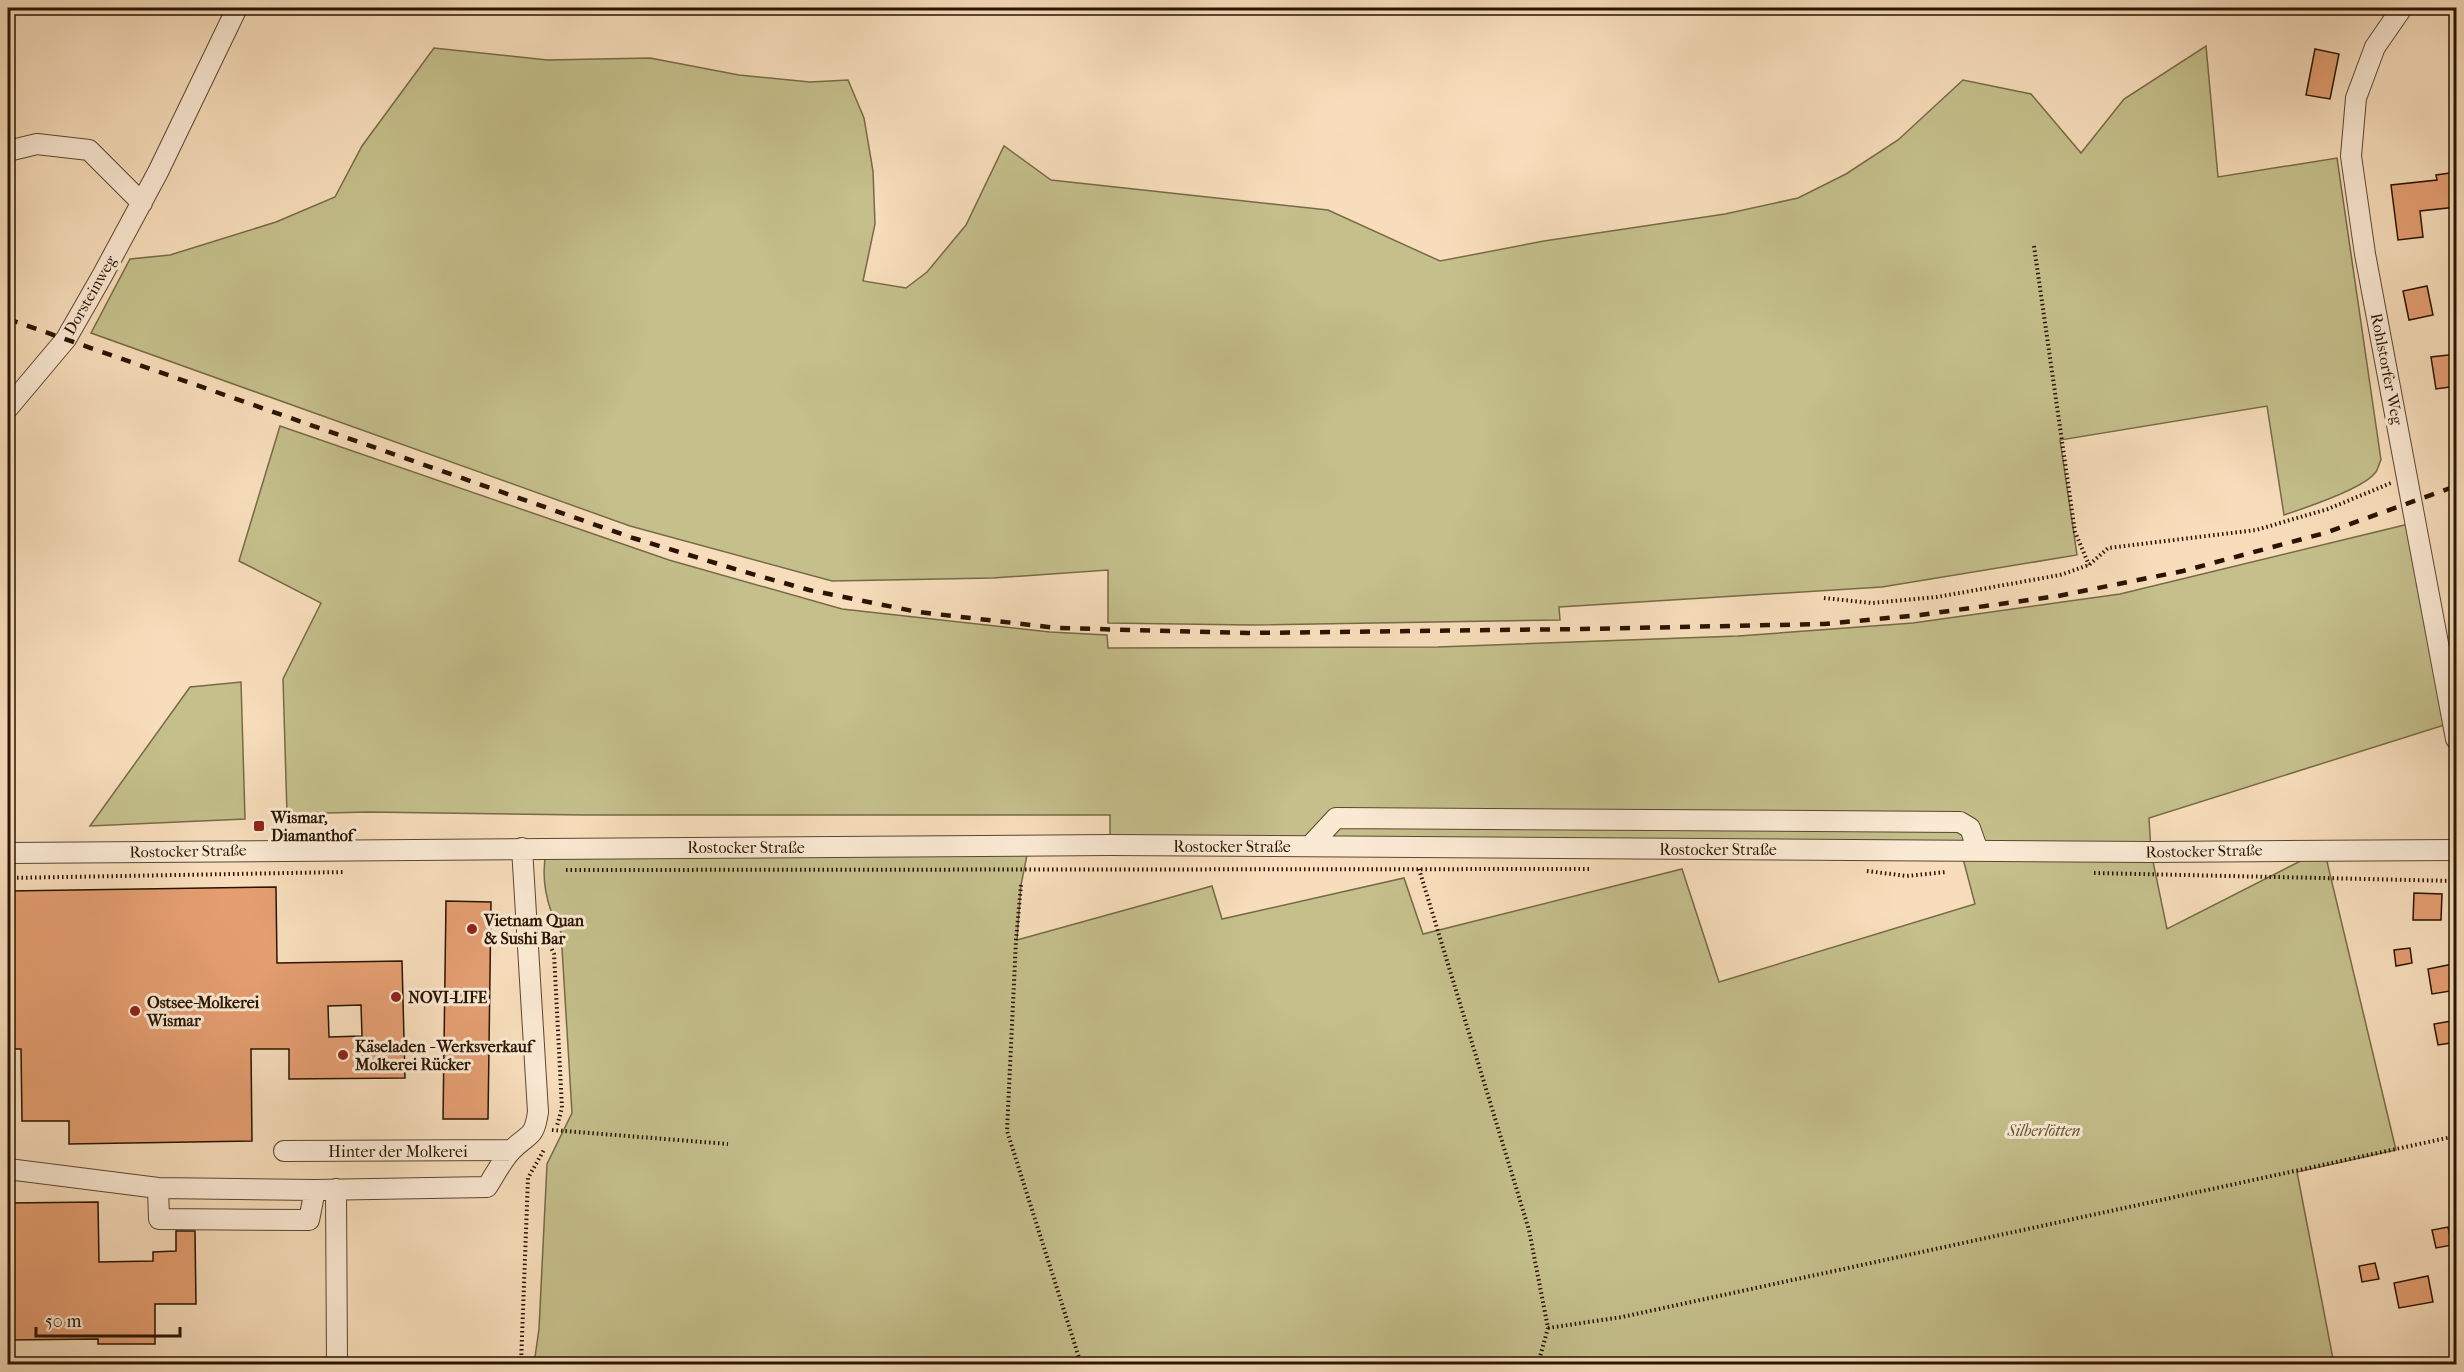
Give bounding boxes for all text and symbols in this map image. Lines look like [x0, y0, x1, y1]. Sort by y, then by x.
street label: Dorsteinweg [60, 252, 121, 338]
street label: Rohlstorfer Weg [2367, 311, 2407, 427]
place label: Wismar, Diamanthof [270, 808, 357, 845]
marker: Wismar, Diamanthof [252, 819, 266, 833]
street label: Rostocker Straße [1173, 837, 1291, 856]
street label: Rostocker Straße [687, 838, 805, 857]
street label: Rostocker Straße [129, 840, 247, 862]
street label: Rostocker Straße [1659, 840, 1777, 859]
street label: Rostocker Straße [2145, 840, 2263, 862]
place label: Vietnam Quan & Sushi Bar [483, 911, 585, 948]
marker: Vietnam Quan & Sushi Bar [465, 922, 479, 936]
place label: NOVI-LIFE [408, 988, 487, 1007]
marker: NOVI-LIFE [389, 990, 403, 1004]
place label: Ostsee-Molkerei Wismar [146, 993, 260, 1030]
marker: Ostsee-Molkerei Wismar [128, 1004, 142, 1018]
place label: Käseladen - Werksverkauf Molkerei Rücker [354, 1037, 536, 1074]
marker: Käseladen - Werksverkauf Molkerei Rücker [336, 1048, 350, 1062]
park label: Silberlötten [2007, 1121, 2080, 1140]
street label: Hinter der Molkerei [328, 1142, 468, 1161]
scale bar [36, 1300, 180, 1338]
text: 50 m [45, 1311, 82, 1332]

